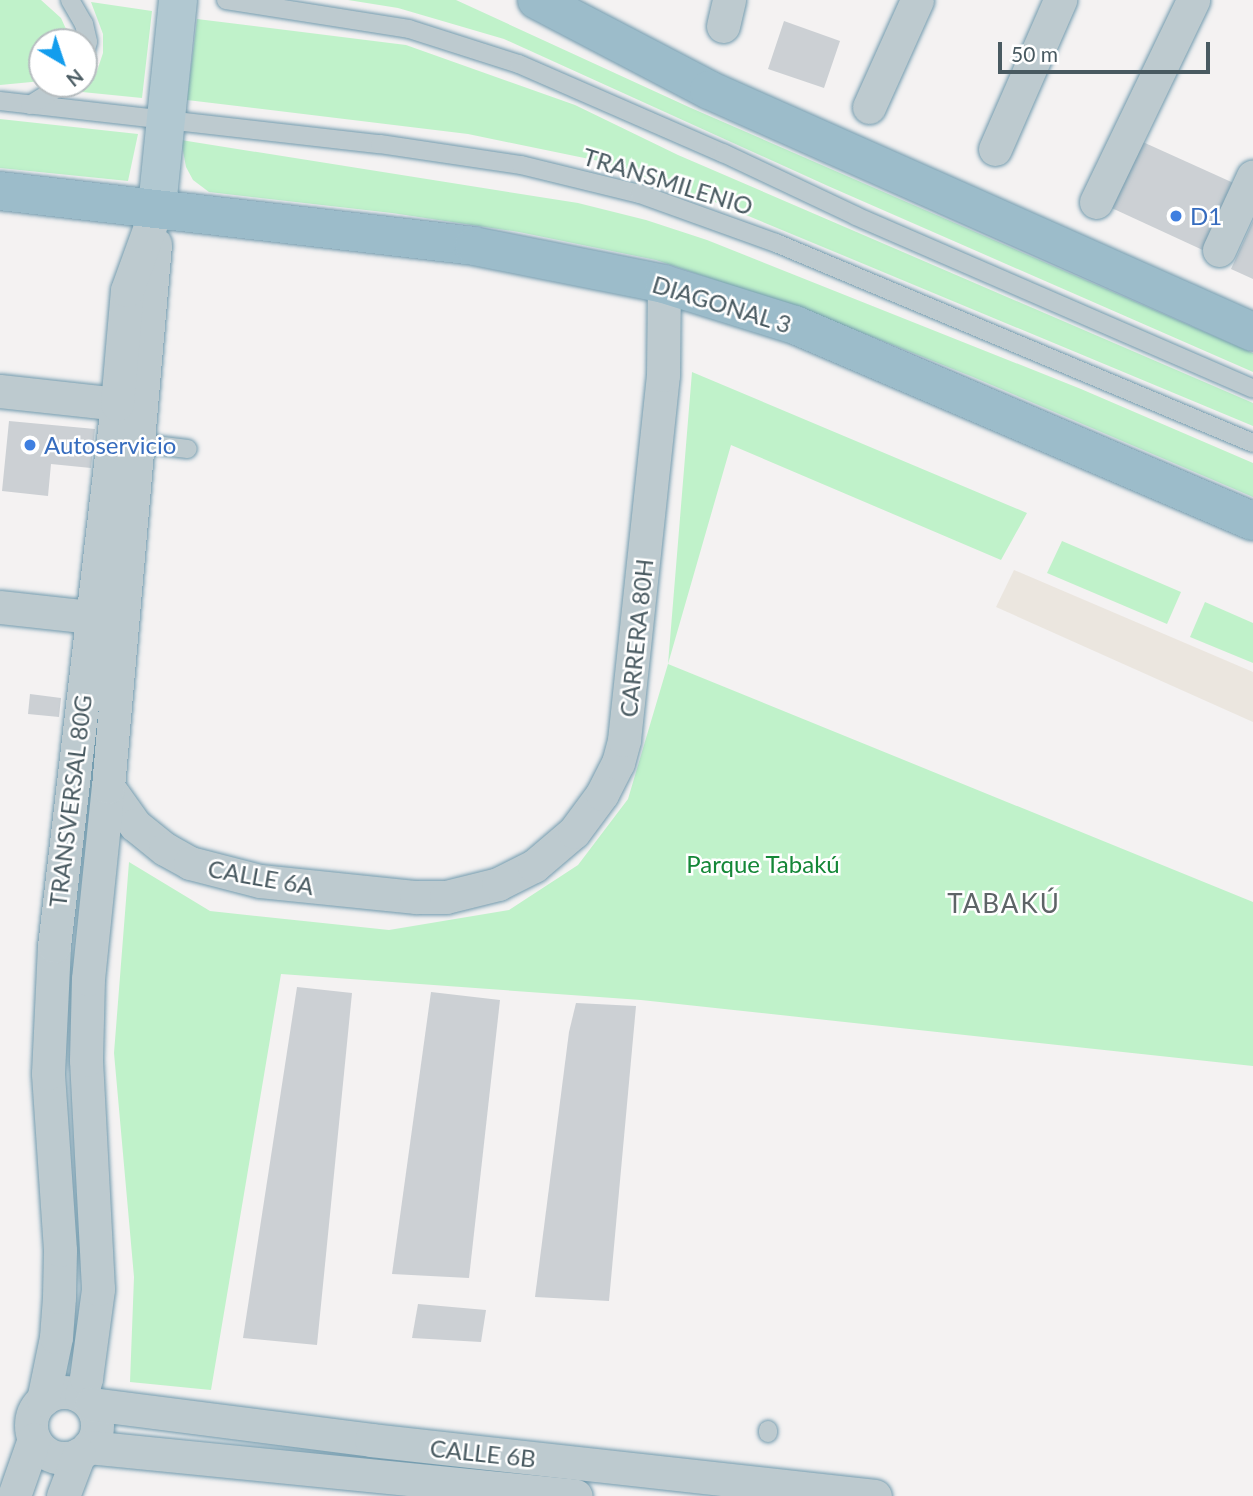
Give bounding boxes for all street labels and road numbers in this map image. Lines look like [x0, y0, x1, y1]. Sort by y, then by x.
street label: TRANSMILENIO [580, 141, 756, 221]
street label: DIAGONAL 3 [649, 269, 795, 339]
street label: CARRERA 80H [613, 557, 659, 719]
street label: TRANSVERSAL 80G [43, 693, 97, 909]
street label: CALLE 6A [206, 854, 316, 900]
street label: CALLE 6B [429, 1433, 537, 1473]

